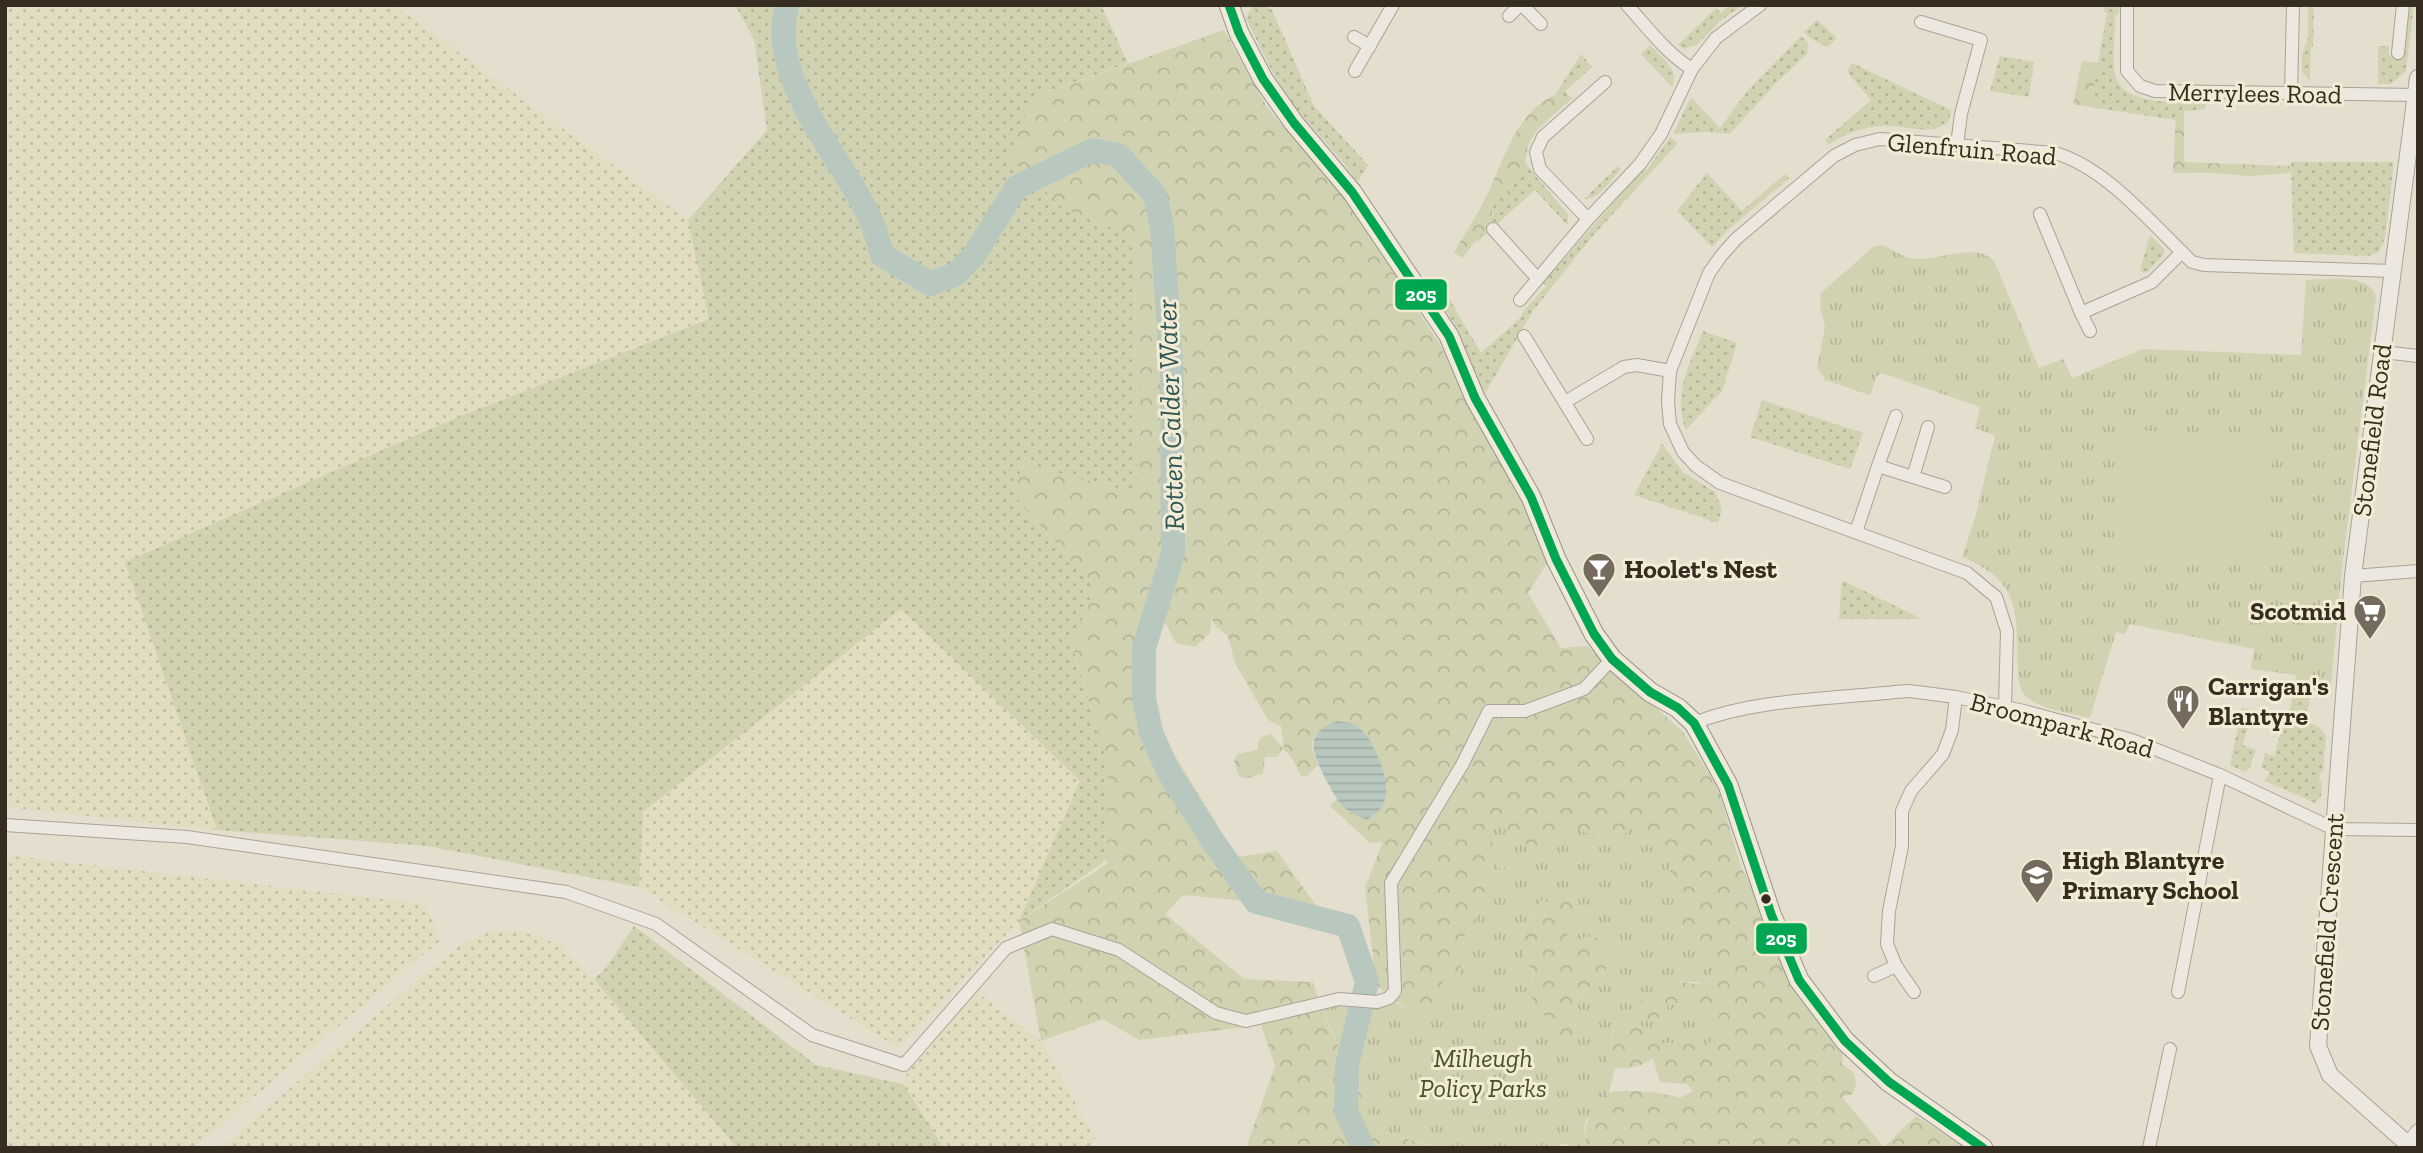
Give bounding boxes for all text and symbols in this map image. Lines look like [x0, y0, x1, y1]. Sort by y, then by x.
street label: Merrylees Road [2168, 75, 2342, 111]
street label: Glenfruin Road [1886, 126, 2058, 172]
line badge: 205 [1394, 278, 1448, 311]
text: 205 [1405, 283, 1437, 306]
water label: Rotten Calder Water [1150, 298, 1191, 531]
street label: Stonefield Road [2346, 342, 2398, 518]
bar icon: Hoolet's Nest [1580, 550, 1618, 599]
place label: Hoolet's Nest [1624, 553, 1778, 585]
supermarket icon: Scotmid [2351, 592, 2389, 641]
place label: Scotmid [2250, 595, 2346, 627]
place label: Carrigan's Blantyre [2208, 670, 2329, 732]
restaurant icon: Carrigan's Blantyre [2164, 682, 2202, 731]
street label: Broompark Road [1967, 685, 2157, 765]
street label: Stonefield Crescent [2303, 812, 2351, 1032]
place label: High Blantyre Primary School [2062, 844, 2239, 906]
school or university icon: High Blantyre Primary School [2018, 856, 2056, 905]
unlabelled marker [1759, 892, 1773, 906]
line badge: 205 [1755, 922, 1808, 955]
text: 205 [1765, 927, 1797, 950]
park label: Milheugh Policy Parks [1419, 1042, 1547, 1104]

